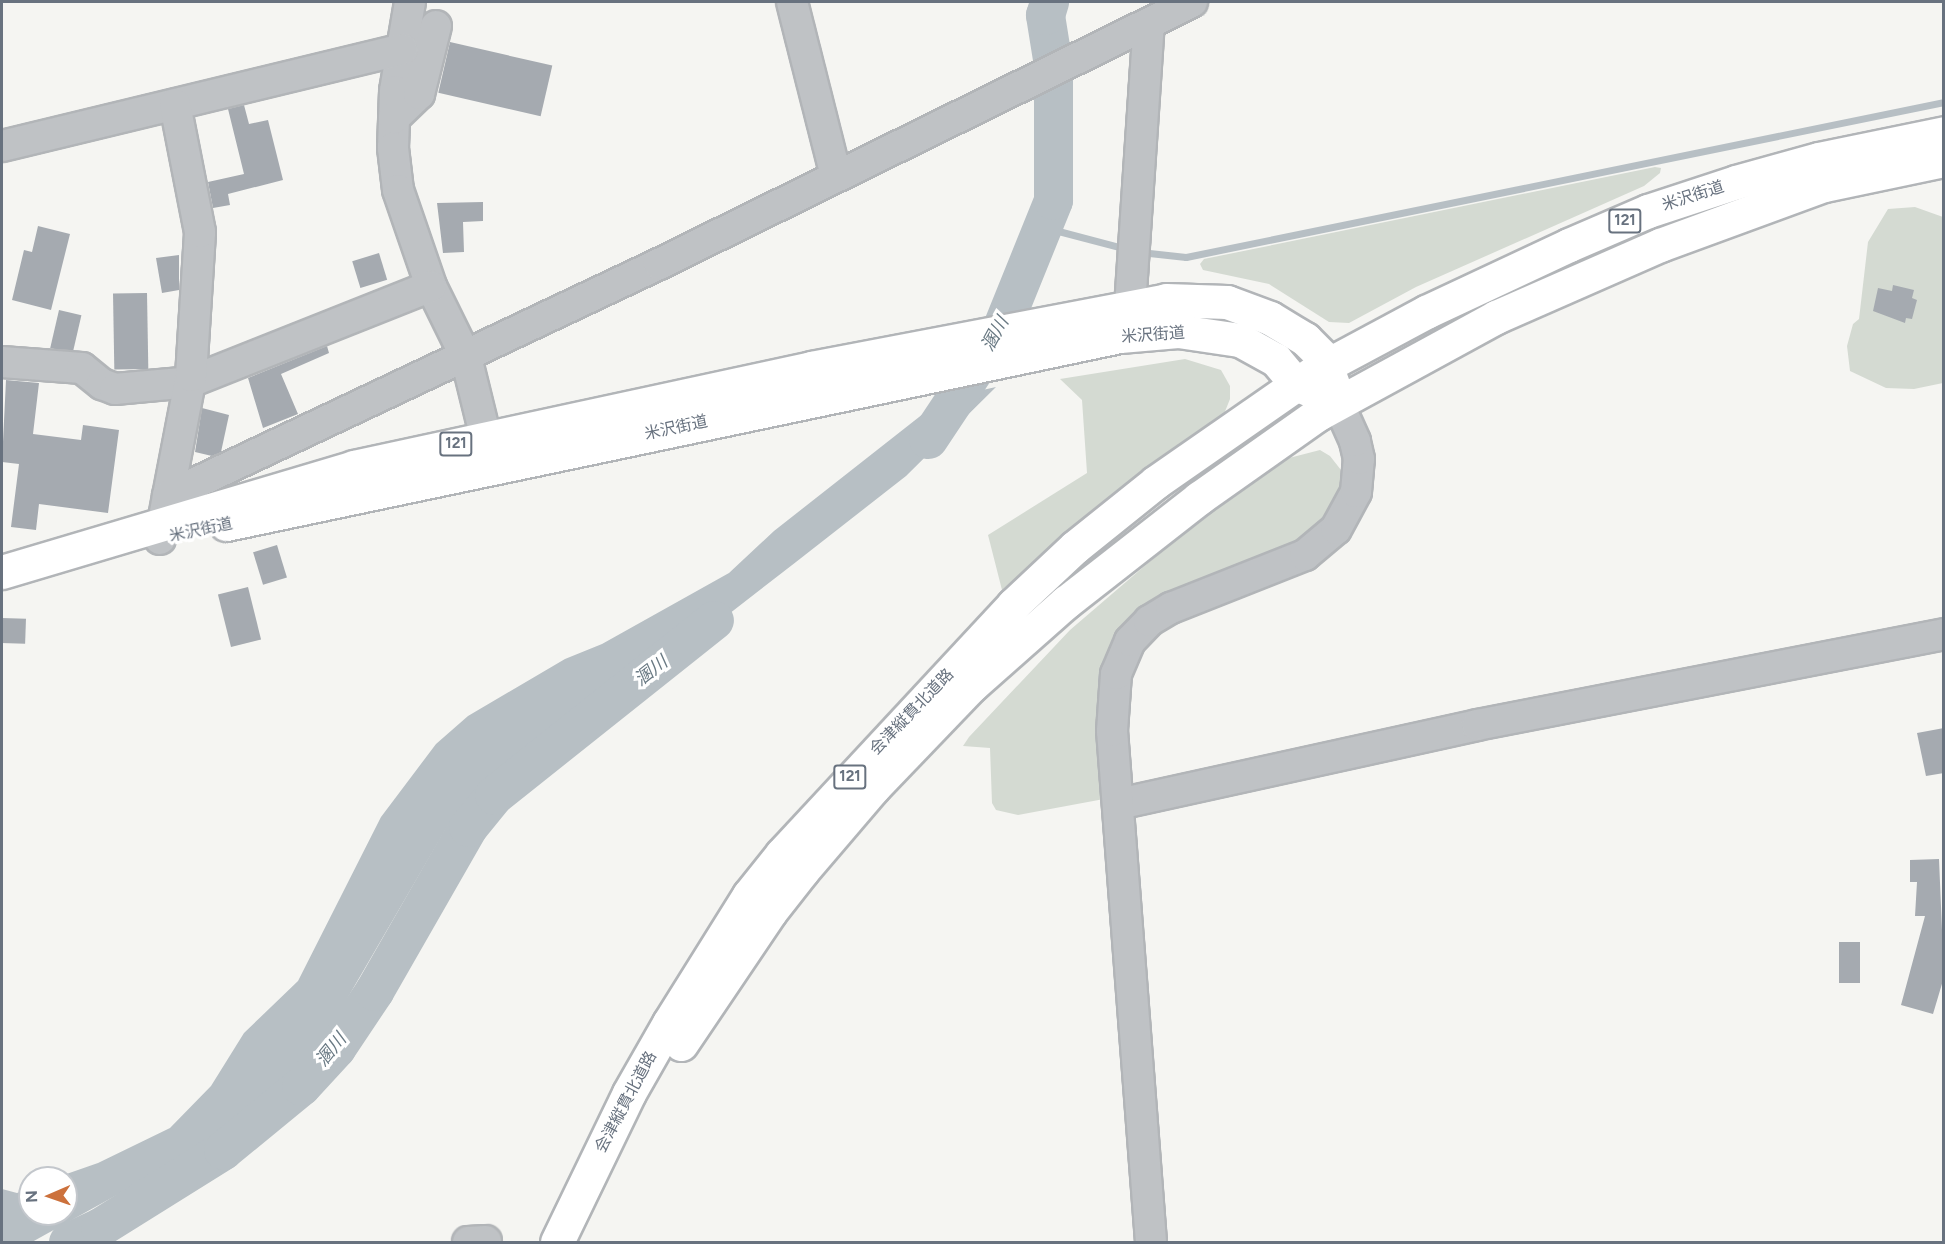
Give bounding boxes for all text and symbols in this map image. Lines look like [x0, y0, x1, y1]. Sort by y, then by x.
street label: 米沢街道 [1660, 177, 1726, 215]
road number: 121 [1607, 209, 1643, 233]
water label: 溷川 [977, 313, 1013, 355]
street label: 米沢街道 [1120, 323, 1186, 347]
street label: 米沢街道 [643, 412, 709, 444]
road number: 121 [438, 432, 474, 456]
street label: 米沢街道 [168, 514, 234, 546]
water label: 溷川 [630, 651, 672, 691]
street label: 会津縦貫北道路 [866, 665, 958, 759]
road number: 121 [832, 765, 868, 789]
water label: 溷川 [311, 1029, 351, 1071]
street label: 会津縦貫北道路 [591, 1048, 661, 1156]
north arrow [18, 1166, 78, 1226]
text: N [22, 1190, 41, 1203]

